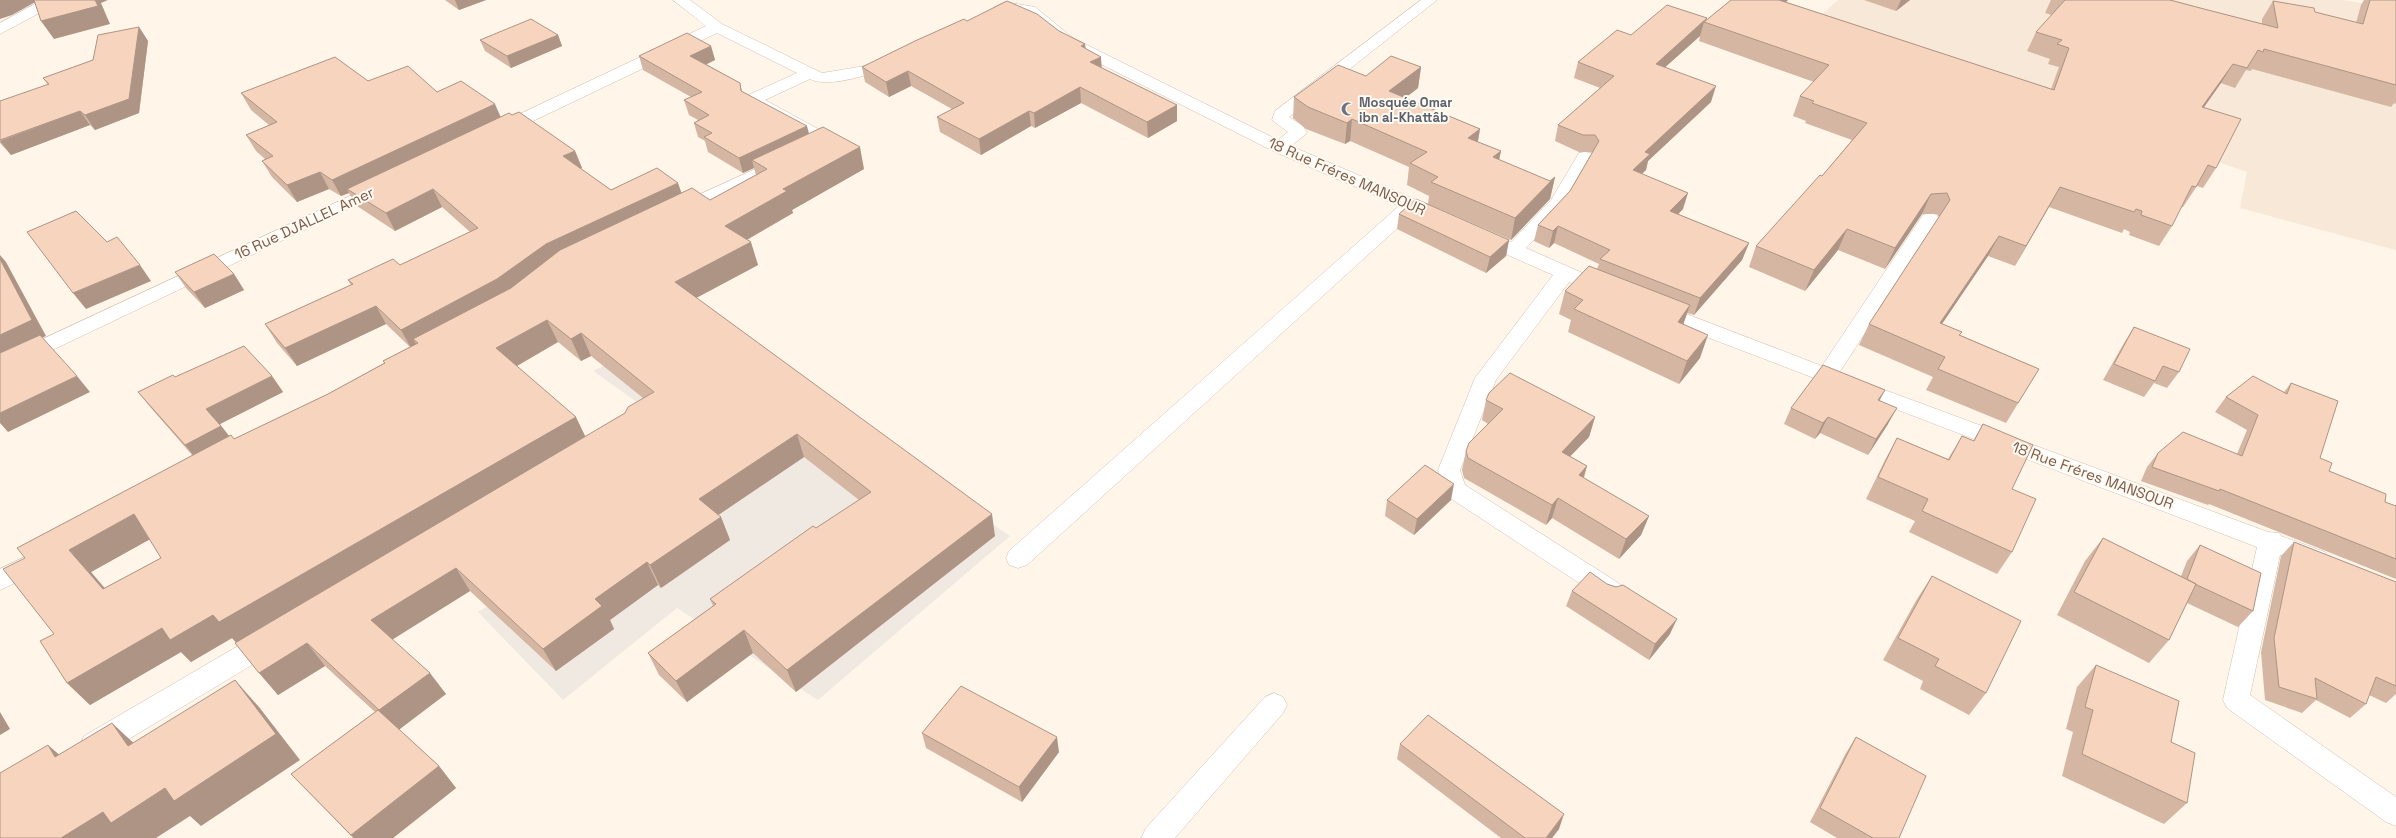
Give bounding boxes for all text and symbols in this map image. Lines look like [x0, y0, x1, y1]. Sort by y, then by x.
place label: Mosquée Omar ibn al-Khattâb [1359, 94, 1452, 126]
mosque icon: Mosquée Omar ibn al-Khattâb [1340, 101, 1356, 117]
street label: 18 Rue Fréres MANSOUR [1265, 133, 1429, 219]
street label: 16 Rue DJALLEL Amer [231, 182, 377, 264]
street label: 18 Rue Fréres MANSOUR [2010, 437, 2176, 513]

